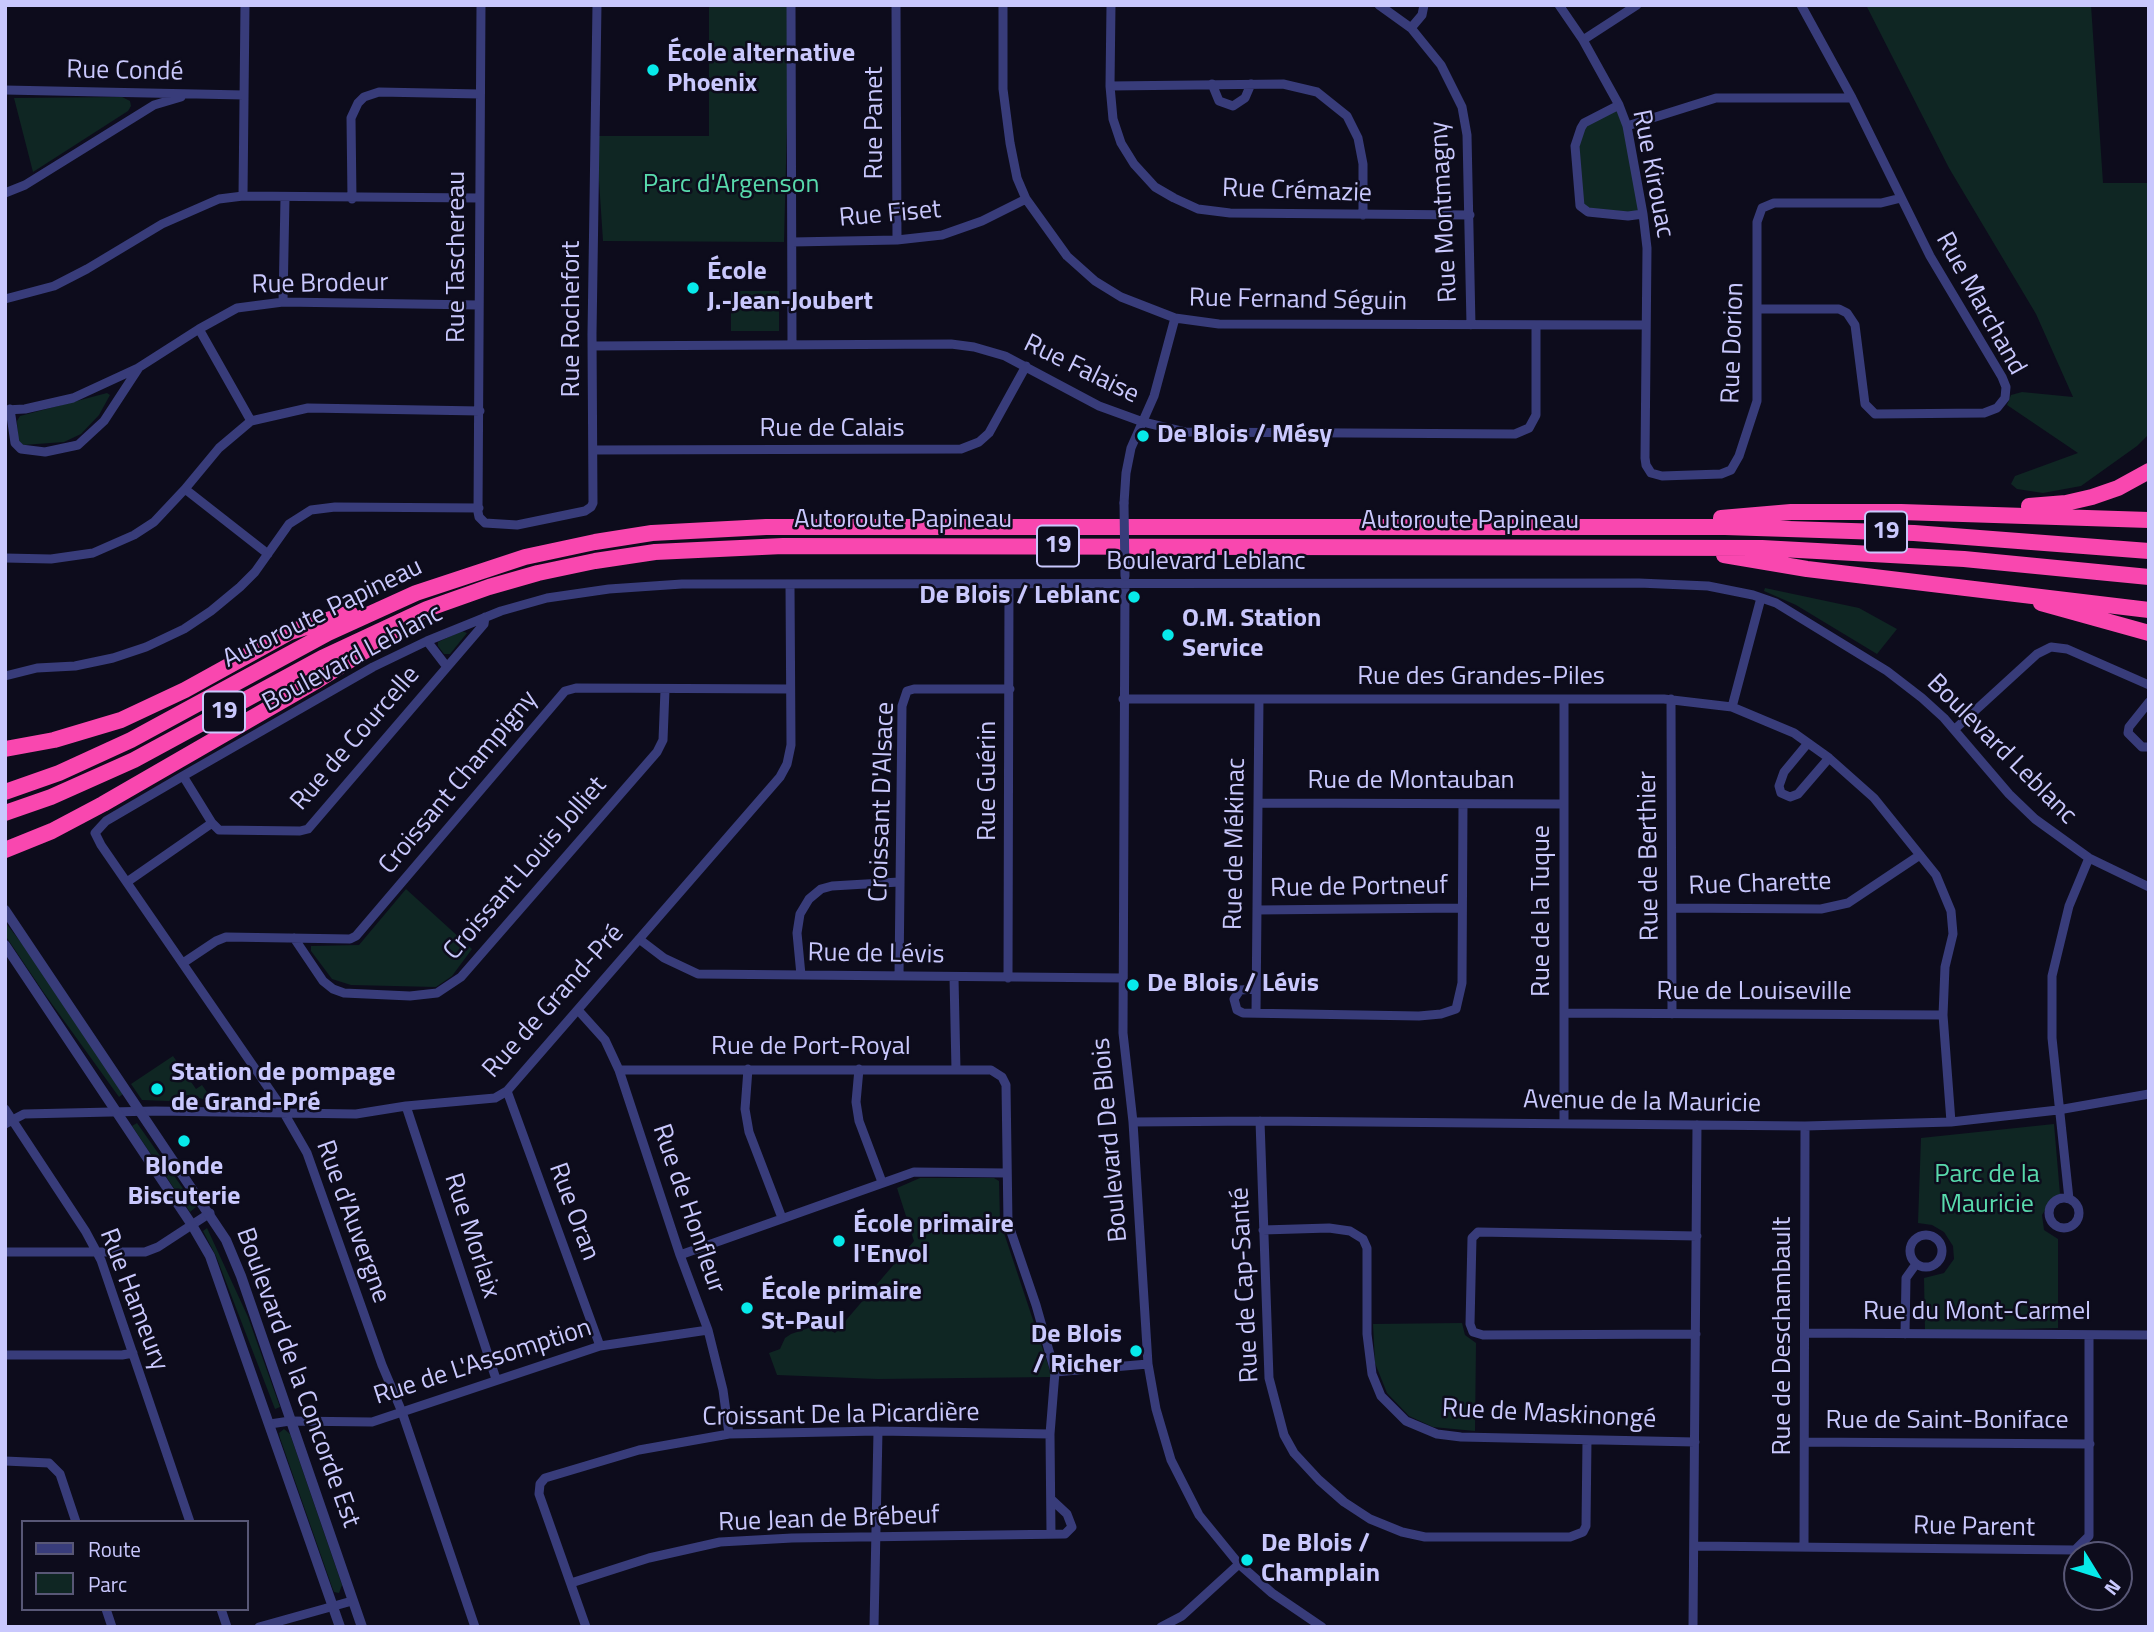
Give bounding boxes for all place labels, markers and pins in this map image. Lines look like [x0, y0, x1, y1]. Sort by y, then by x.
place label: École alternative Phoenix [667, 39, 855, 100]
marker: École alternative Phoenix [645, 62, 661, 78]
place label: École J.-Jean-Joubert [707, 257, 873, 318]
marker: École J.-Jean-Joubert [685, 280, 701, 296]
place label: De Blois / Mésy [1157, 420, 1332, 452]
marker: De Blois / Mésy [1135, 428, 1151, 444]
place label: De Blois / Leblanc [919, 581, 1120, 613]
marker: De Blois / Leblanc [1126, 589, 1142, 605]
place label: O.M. Station Service [1182, 604, 1321, 666]
marker: O.M. Station Service [1160, 627, 1176, 643]
place label: De Blois / Lévis [1147, 969, 1319, 1001]
marker: De Blois / Lévis [1125, 977, 1141, 993]
place label: Station de pompage de Grand-Pré [171, 1058, 395, 1120]
marker: Station de pompage de Grand-Pré [149, 1081, 165, 1097]
marker: Blonde Biscuterie [176, 1133, 192, 1149]
place label: Blonde Biscuterie [127, 1152, 241, 1214]
place label: École primaire l'Envol [853, 1210, 1014, 1272]
marker: École primaire l'Envol [831, 1233, 847, 1249]
place label: École primaire St-Paul [761, 1277, 922, 1338]
marker: École primaire St-Paul [739, 1300, 755, 1316]
place label: De Blois / Richer [1031, 1320, 1122, 1382]
marker: De Blois / Richer [1128, 1343, 1144, 1359]
place label: De Blois / Champlain [1261, 1529, 1380, 1590]
marker: De Blois / Champlain [1239, 1552, 1255, 1568]

